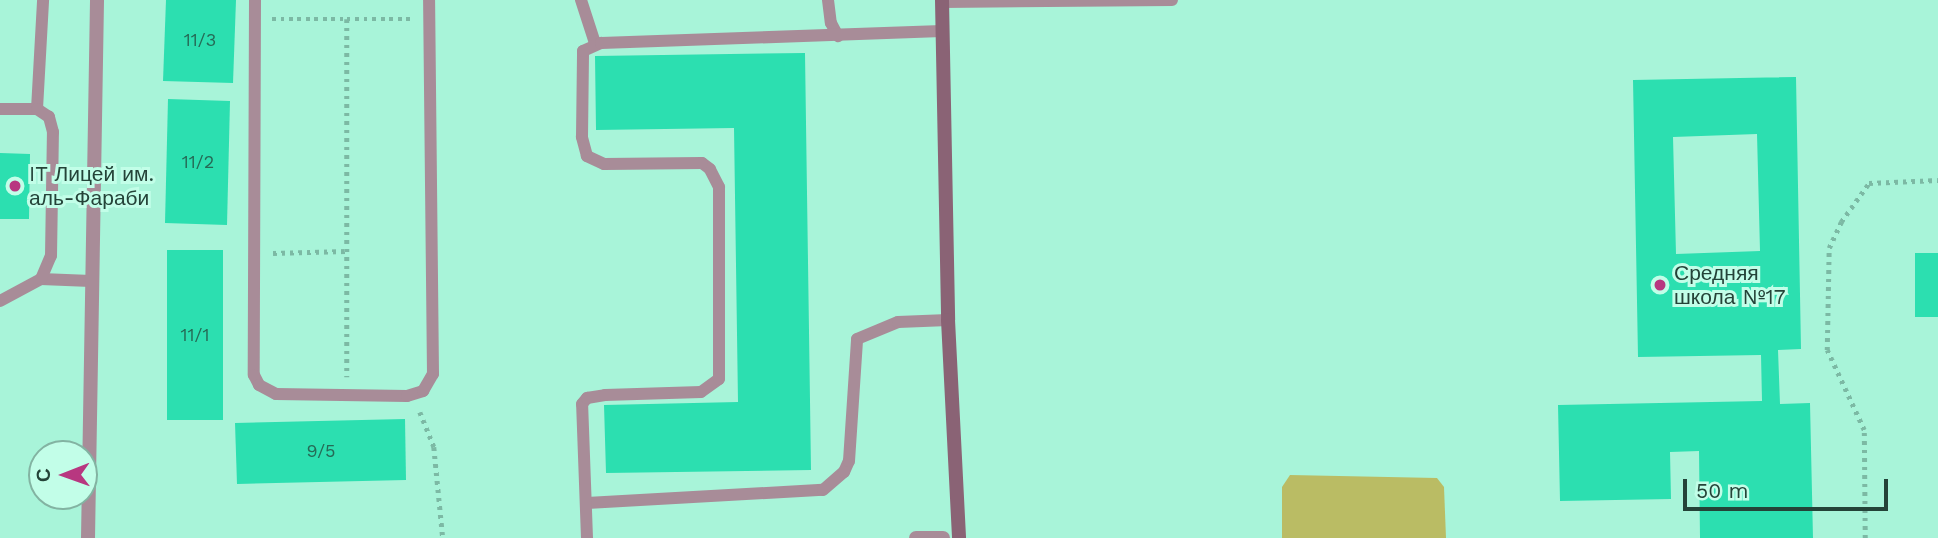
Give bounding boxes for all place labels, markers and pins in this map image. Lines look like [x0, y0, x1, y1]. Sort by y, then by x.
place label: IT Лицей им. аль-Фараби [29, 161, 155, 211]
marker: IT Лицей им. аль-Фараби [7, 178, 23, 194]
place label: Средняя школа №17 [1674, 260, 1786, 310]
marker: Средняя школа №17 [1652, 277, 1668, 293]

